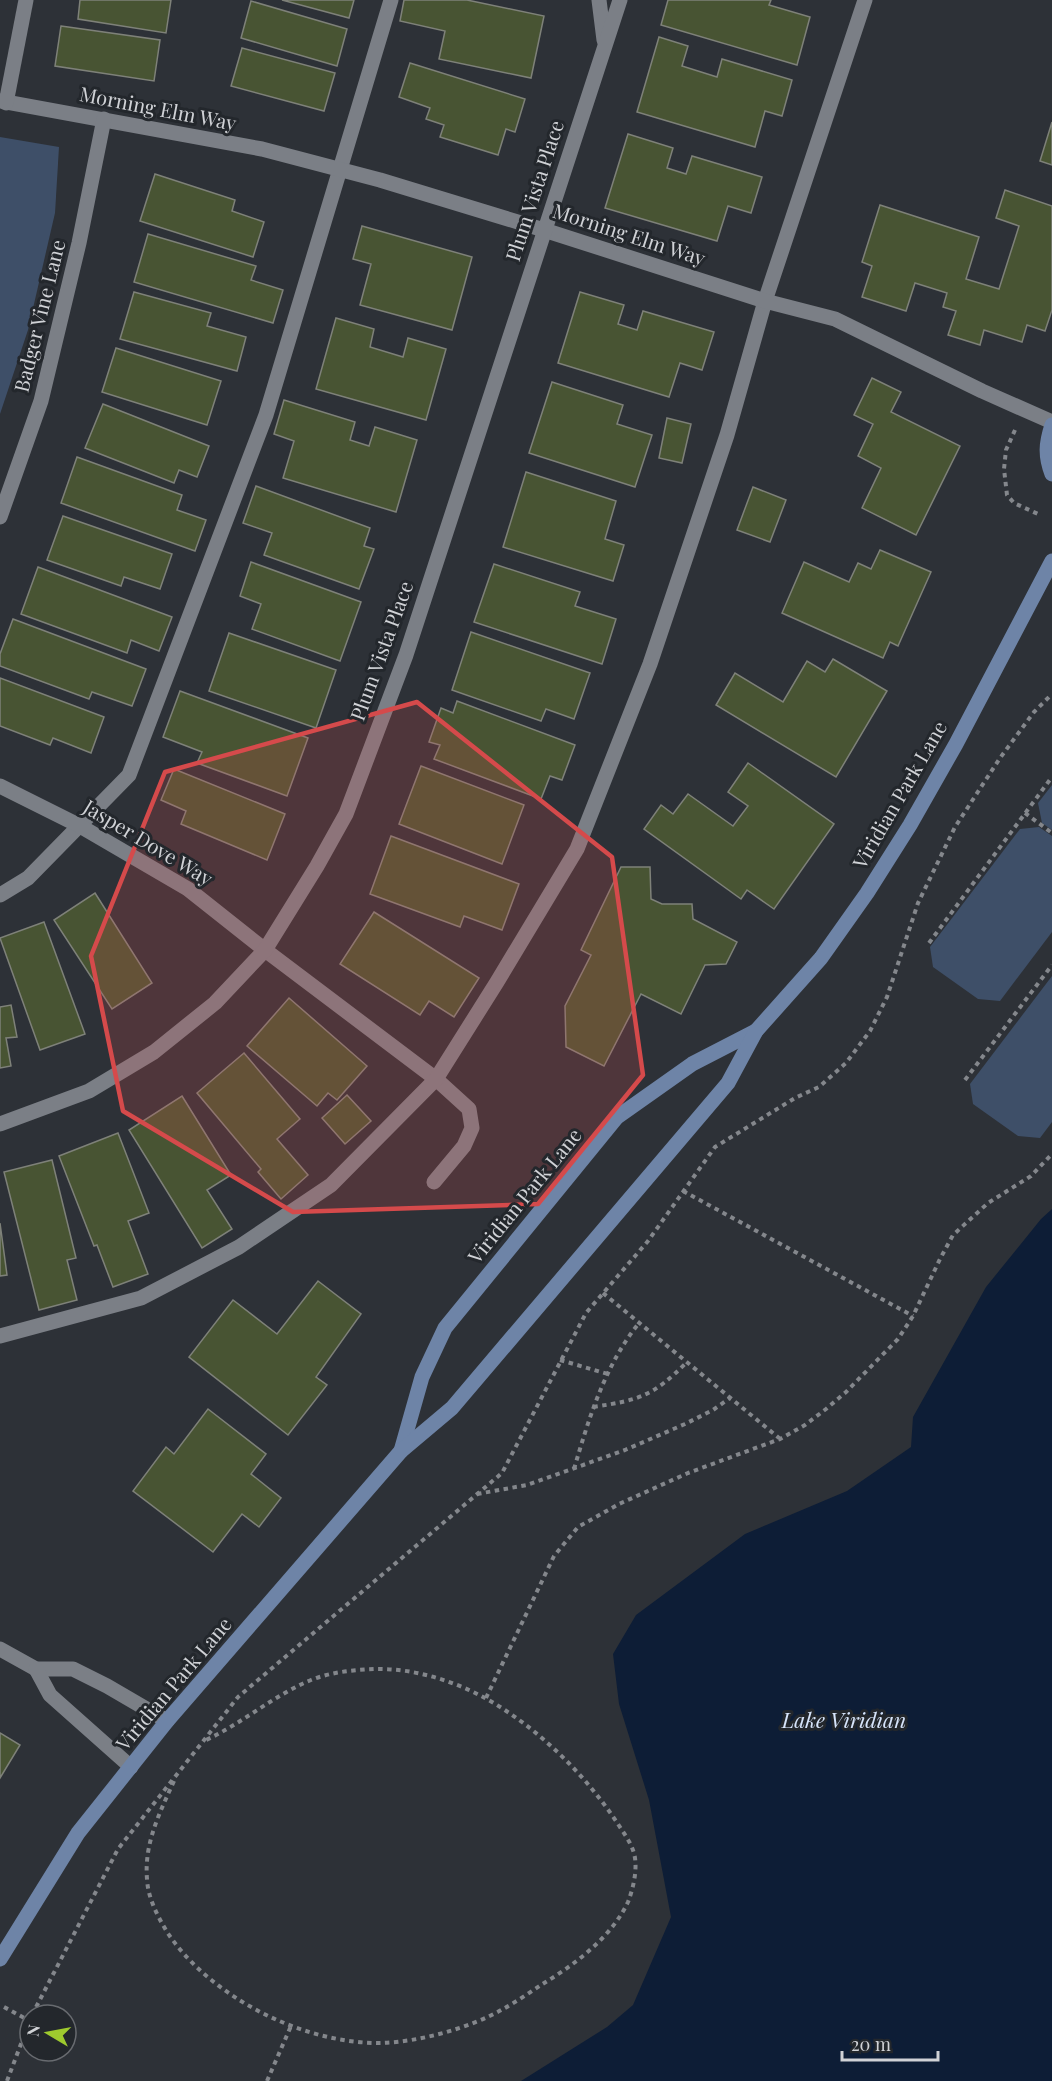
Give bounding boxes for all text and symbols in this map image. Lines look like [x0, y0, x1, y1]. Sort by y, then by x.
street label: Morning Elm Way [78, 79, 239, 136]
street label: Plum Vista Place [498, 117, 569, 264]
street label: Morning Elm Way [550, 196, 709, 271]
street label: Badger Vine Lane [7, 237, 71, 395]
street label: Plum Vista Place [343, 577, 418, 724]
street label: Viridian Park Lane [845, 715, 952, 874]
street label: Jasper Dove Way [78, 792, 219, 891]
street label: Viridian Park Lane [460, 1122, 587, 1269]
street label: Viridian Park Lane [108, 1611, 237, 1756]
water label: Lake Viridian [781, 1705, 906, 1733]
north arrow [18, 2003, 78, 2063]
text: N [21, 2022, 44, 2038]
scale bar [842, 2024, 938, 2062]
text: 20 m [851, 2032, 891, 2056]

